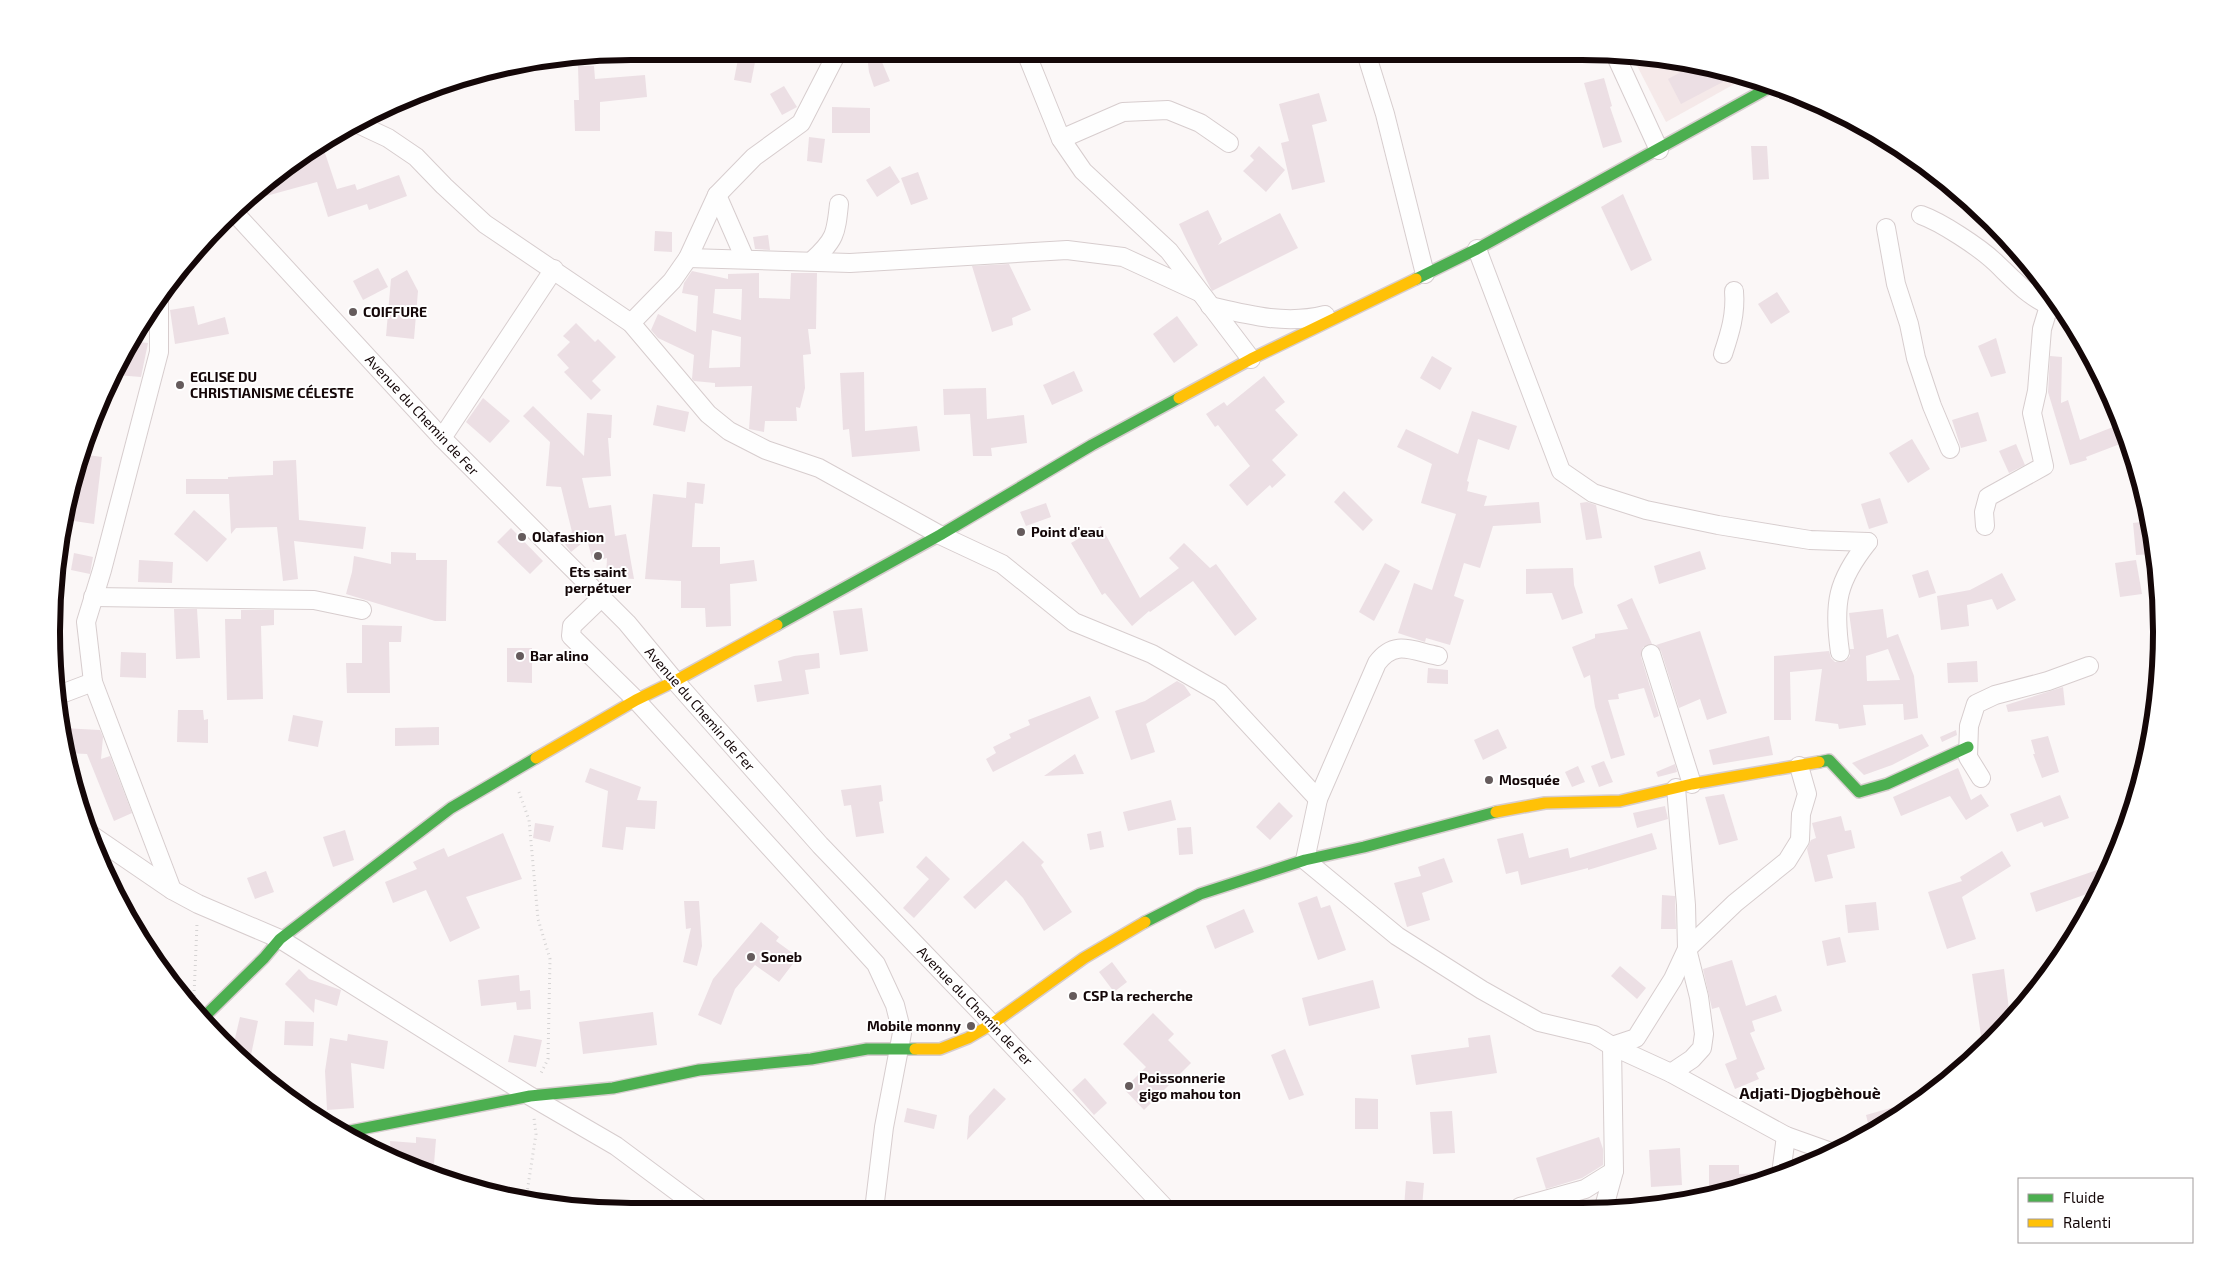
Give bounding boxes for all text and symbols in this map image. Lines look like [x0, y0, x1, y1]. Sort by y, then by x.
place label: COIFFURE [363, 303, 427, 320]
marker: COIFFURE [347, 306, 359, 318]
street label: Avenue du Chemin de Fer [362, 351, 483, 479]
place label: EGLISE DU CHRISTIANISME CÉLESTE [190, 368, 354, 401]
marker: EGLISE DU CHRISTIANISME CÉLESTE [174, 379, 186, 391]
place label: Point d'eau [1031, 523, 1104, 540]
marker: Point d'eau [1015, 526, 1027, 538]
place label: Olafashion [532, 528, 604, 545]
marker: Olafashion [516, 531, 528, 543]
marker: Ets saint perpétuer [592, 550, 604, 562]
place label: Ets saint perpétuer [565, 563, 631, 596]
street label: Avenue du Chemin de Fer [642, 643, 759, 774]
place label: Bar alino [530, 647, 589, 664]
marker: Bar alino [514, 650, 526, 662]
place label: Mosquée [1499, 771, 1560, 788]
marker: Mosquée [1483, 774, 1495, 786]
street label: Avenue du Chemin de Fer [914, 943, 1037, 1069]
place label: Soneb [761, 948, 802, 965]
marker: Soneb [745, 951, 757, 963]
place label: CSP la recherche [1083, 987, 1193, 1004]
marker: CSP la recherche [1067, 990, 1079, 1002]
place label: Mobile monny [867, 1017, 961, 1034]
marker: Mobile monny [965, 1020, 977, 1032]
place label: Poissonnerie gigo mahou ton [1139, 1069, 1241, 1102]
marker: Poissonnerie gigo mahou ton [1123, 1080, 1135, 1092]
district label: Adjati-Djogbèhouè [1739, 1083, 1881, 1102]
legend [2018, 1178, 2193, 1243]
text: Fluide [2063, 1188, 2104, 1206]
text: Ralenti [2063, 1213, 2111, 1231]

